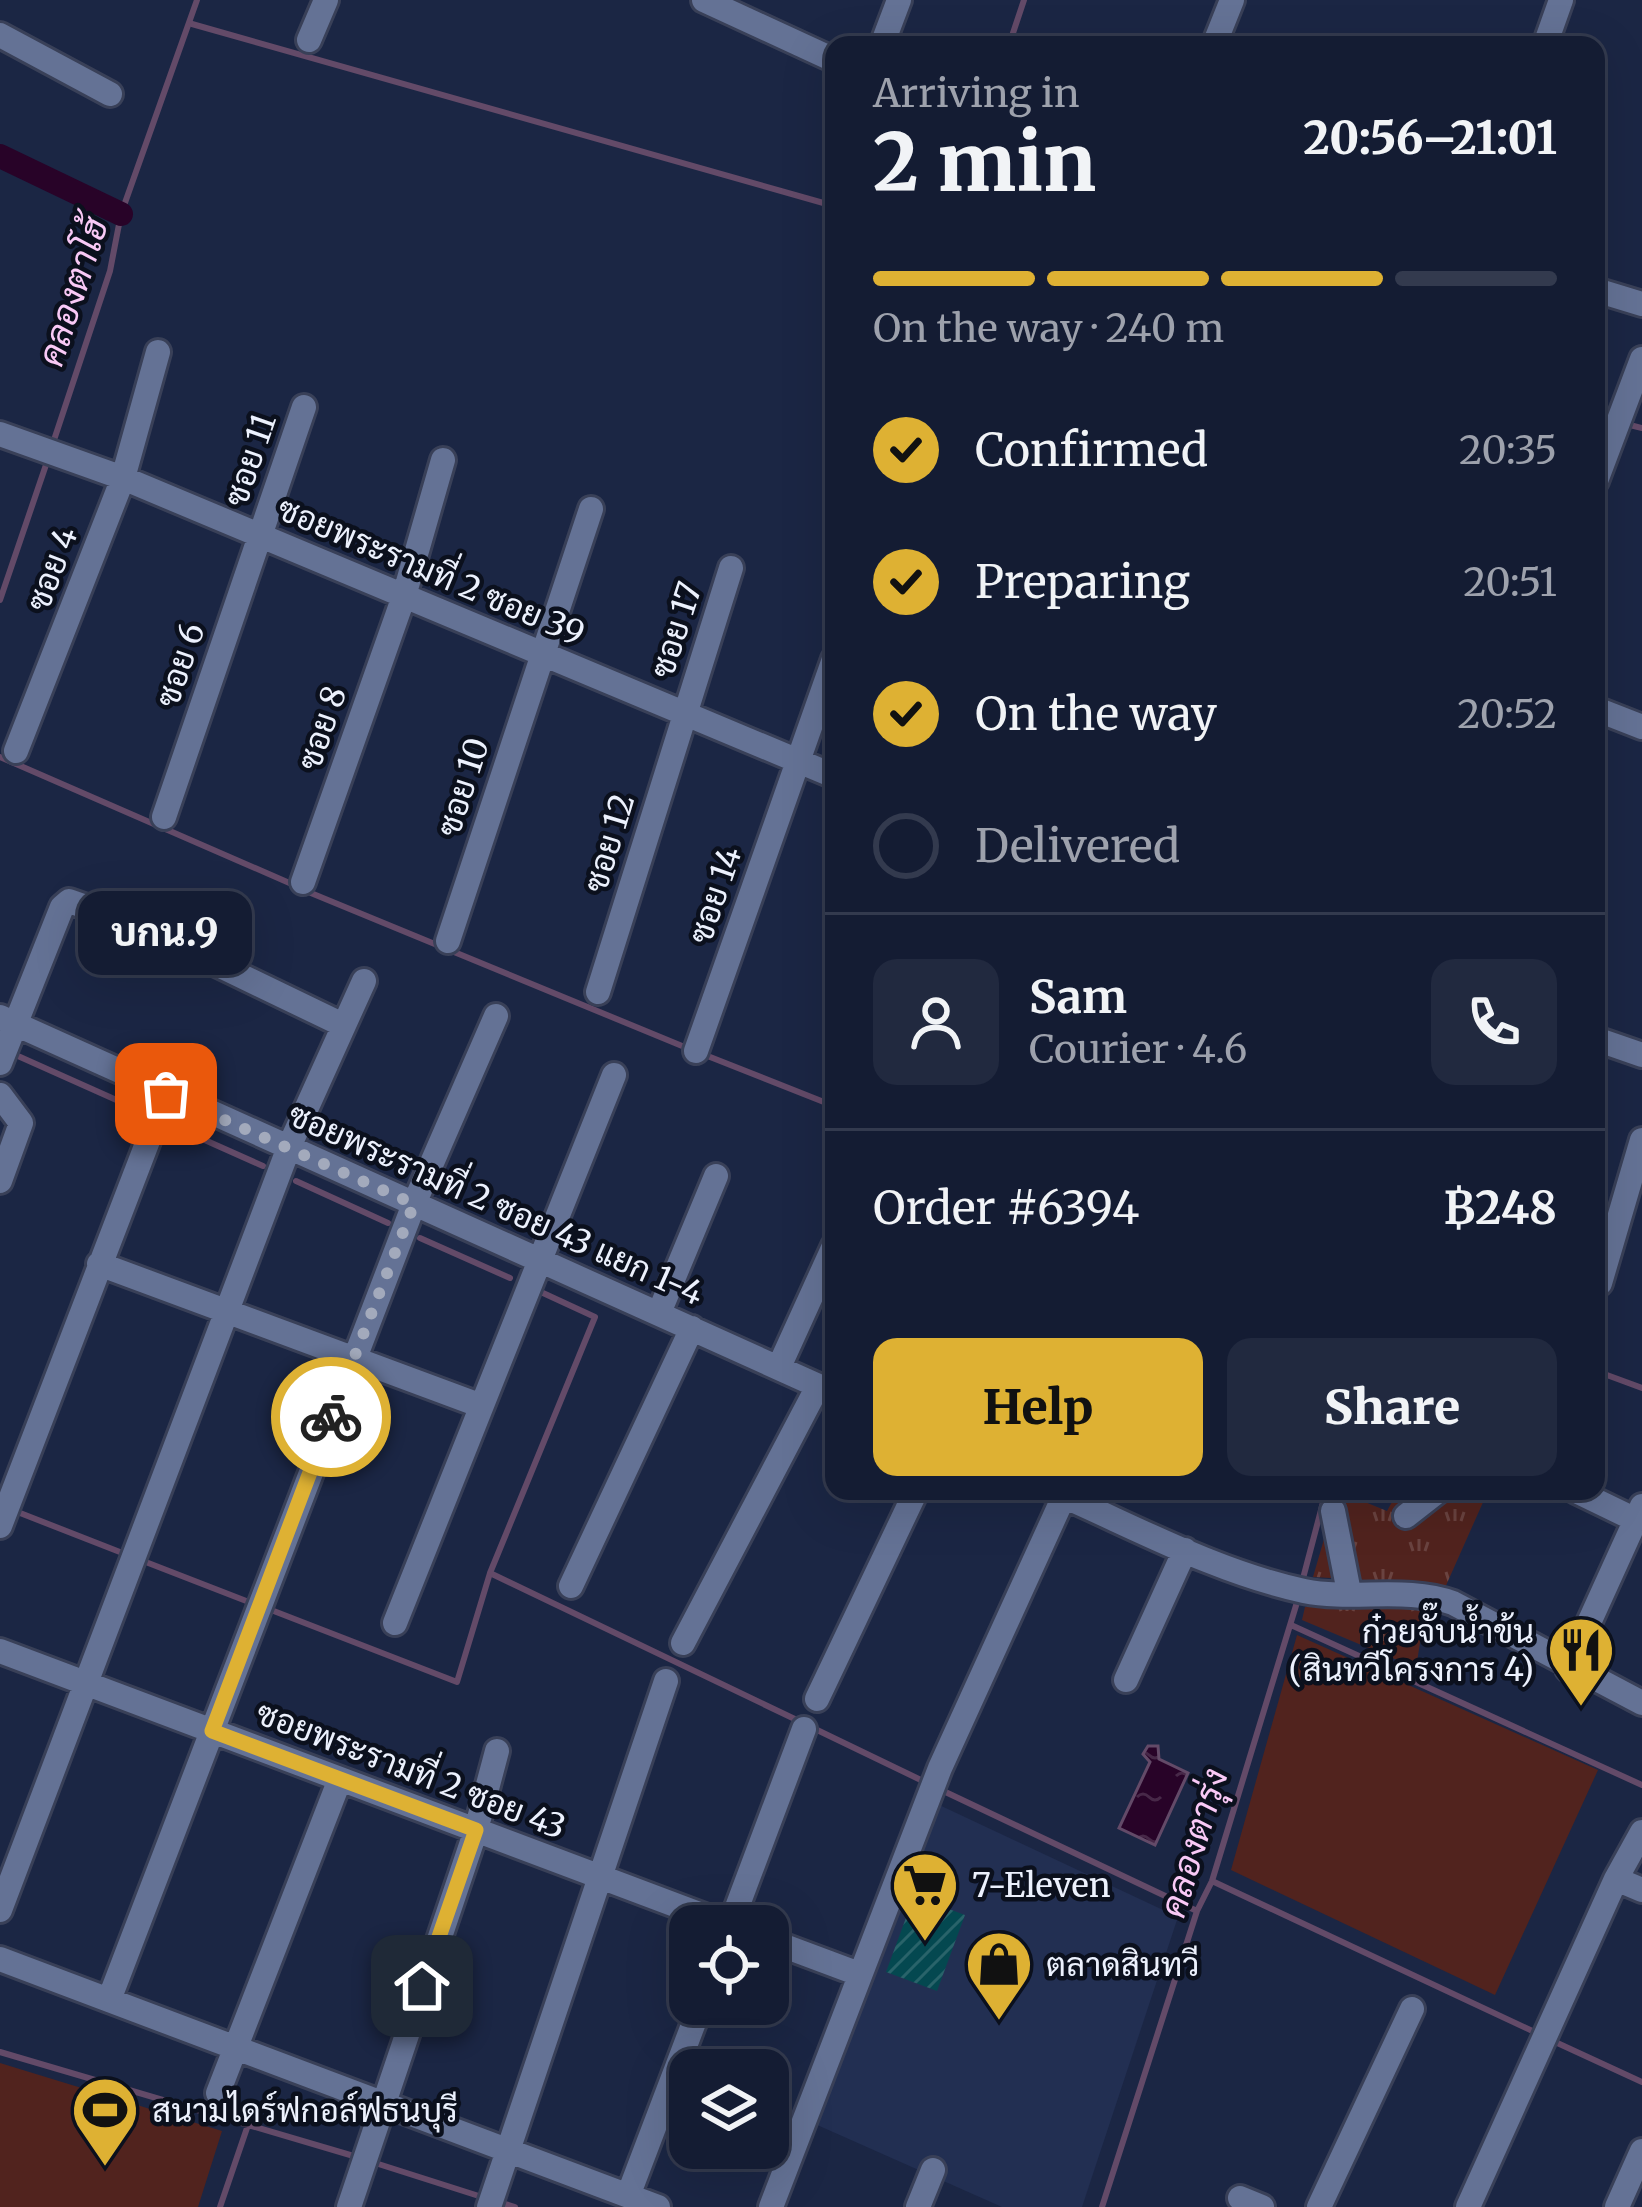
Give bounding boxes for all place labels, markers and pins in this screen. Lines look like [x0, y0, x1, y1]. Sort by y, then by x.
callout: บกน.9 [79, 890, 253, 974]
pin [115, 1043, 217, 1145]
place label: ก๋วยจั๊บน้ำข้น (สินทวีโครงการ 4) [1288, 1602, 1534, 1690]
restaurant icon: ก๋วยจั๊บน้ำข้น (สินทวีโครงการ 4) [1546, 1615, 1616, 1709]
supermarket icon: 7-Eleven [890, 1850, 960, 1944]
place label: 7-Eleven [972, 1865, 1111, 1906]
shop icon: ตลาดสินทวี [964, 1929, 1034, 2023]
pin [371, 1935, 473, 2037]
place label: ตลาดสินทวี [1046, 1944, 1199, 1985]
sports icon: สนามไดร์ฟกอล์ฟธนบุรี [70, 2075, 140, 2169]
place label: สนามไดร์ฟกอล์ฟธนบุรี [152, 2090, 458, 2133]

